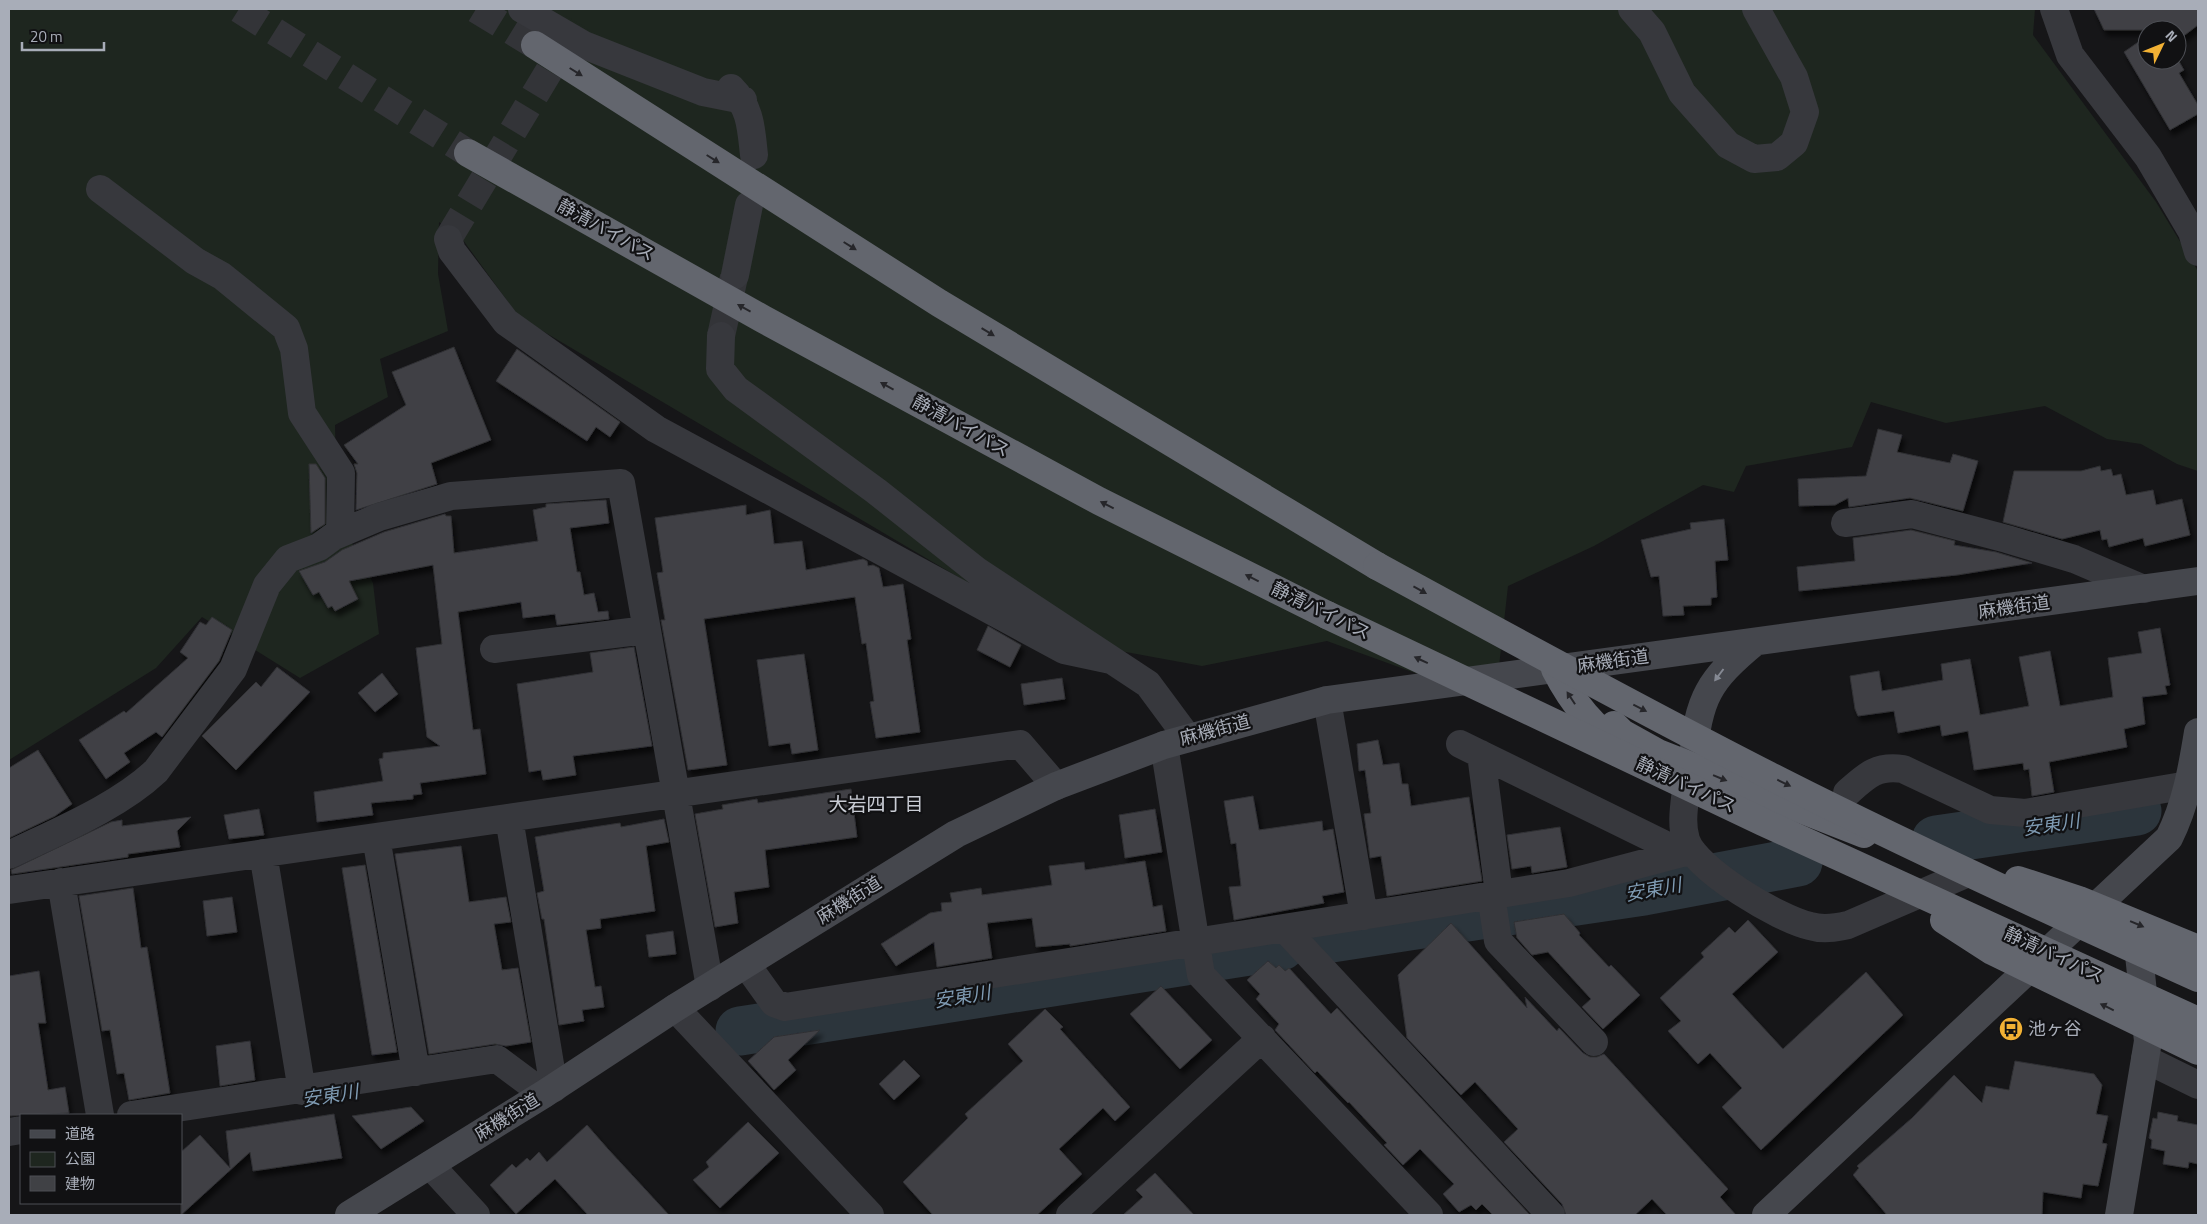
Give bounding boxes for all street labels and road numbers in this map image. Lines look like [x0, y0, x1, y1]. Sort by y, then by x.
street label: 静清バイパス [553, 192, 660, 267]
street label: 静清バイパス [908, 388, 1015, 463]
street label: 静清バイパス [1267, 575, 1376, 646]
street label: 麻機街道 [1976, 588, 2051, 625]
street label: 麻機街道 [1575, 642, 1650, 679]
street label: 麻機街道 [1177, 707, 1253, 752]
street label: 静清バイパス [1632, 750, 1741, 820]
street label: 麻機街道 [811, 869, 886, 930]
street label: 静清バイパス [2000, 920, 2109, 990]
street label: 麻機街道 [469, 1086, 544, 1147]

